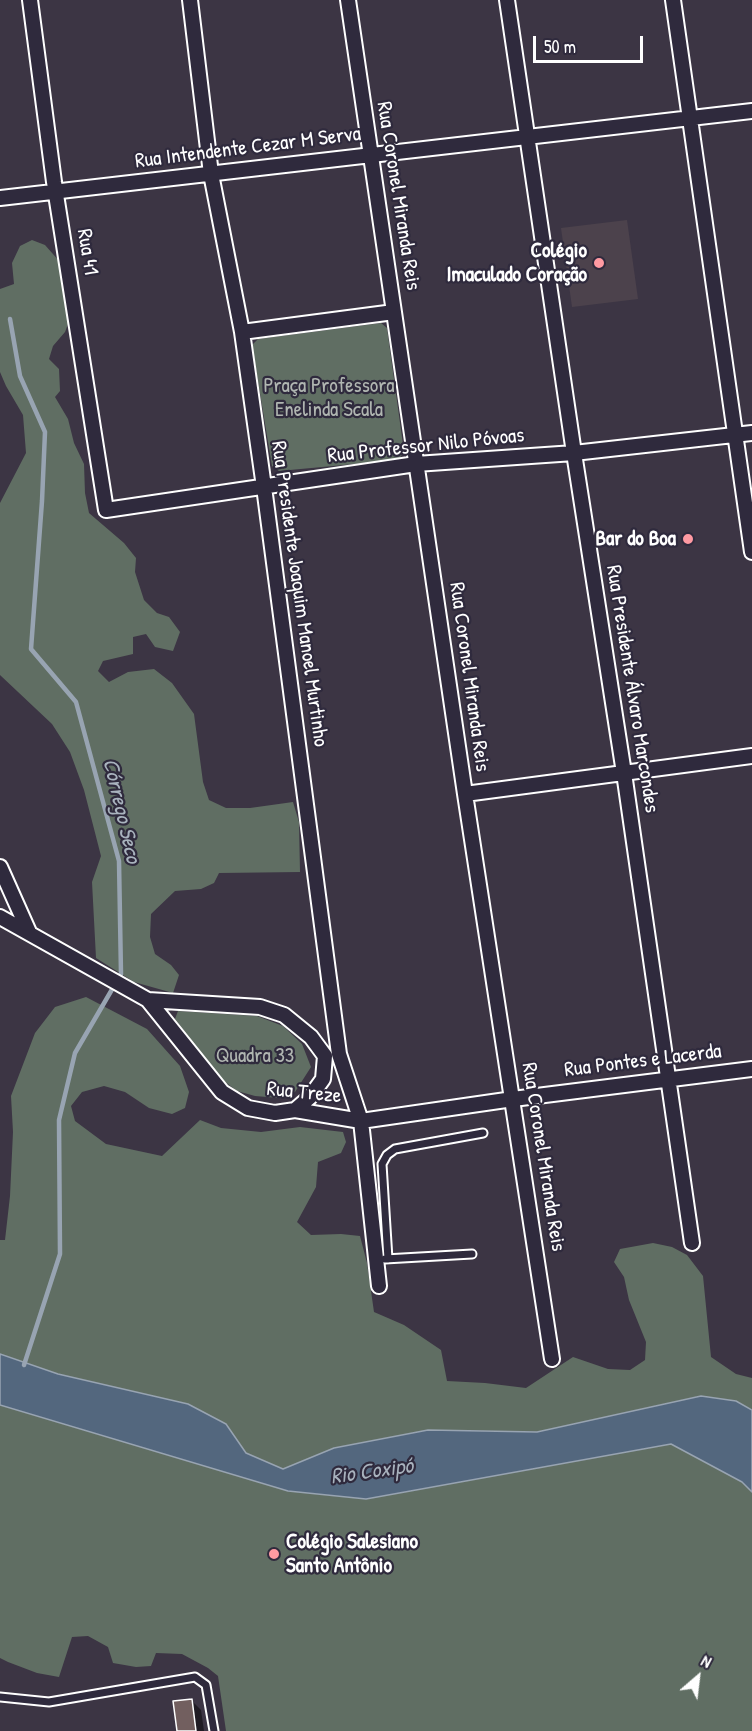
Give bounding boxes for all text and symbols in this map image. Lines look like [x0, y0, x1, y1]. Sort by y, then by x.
scale bar [536, 24, 646, 62]
text: 50 m [544, 34, 576, 59]
street label: Rua Coronel Miranda Reis [371, 100, 425, 292]
street label: Rua Intendente Cezar M Serva [134, 122, 362, 174]
street label: Rua 41 [71, 227, 103, 277]
place label: Colégio Imaculado Coração [447, 238, 587, 288]
marker: Colégio Imaculado Coração [592, 256, 606, 270]
park label: Praça Professora Enelinda Scala [263, 373, 395, 423]
street label: Rua Professor Nilo Póvoas [326, 423, 526, 469]
street label: Rua Presidente Joaquim Manoel Murtinho [265, 440, 333, 748]
place label: Bar do Boa [595, 526, 676, 552]
marker: Bar do Boa [681, 532, 695, 546]
street label: Rua Presidente Álvaro Marcondes [600, 563, 664, 815]
street label: Rua Coronel Miranda Reis [443, 581, 495, 773]
water label: Córrego Seco [96, 756, 146, 866]
street label: Rua Pontes e Lacerda [563, 1039, 723, 1083]
park label: Quadra 33 [216, 1043, 294, 1069]
street label: Rua Coronel Miranda Reis [516, 1061, 570, 1253]
street label: Rua Treze [266, 1077, 342, 1109]
water label: Rio Coxipó [329, 1453, 415, 1491]
place label: Colégio Salesiano Santo Antônio [286, 1529, 418, 1579]
marker: Colégio Salesiano Santo Antônio [267, 1547, 281, 1561]
north arrow [668, 1647, 728, 1707]
text: N [698, 1649, 715, 1673]

